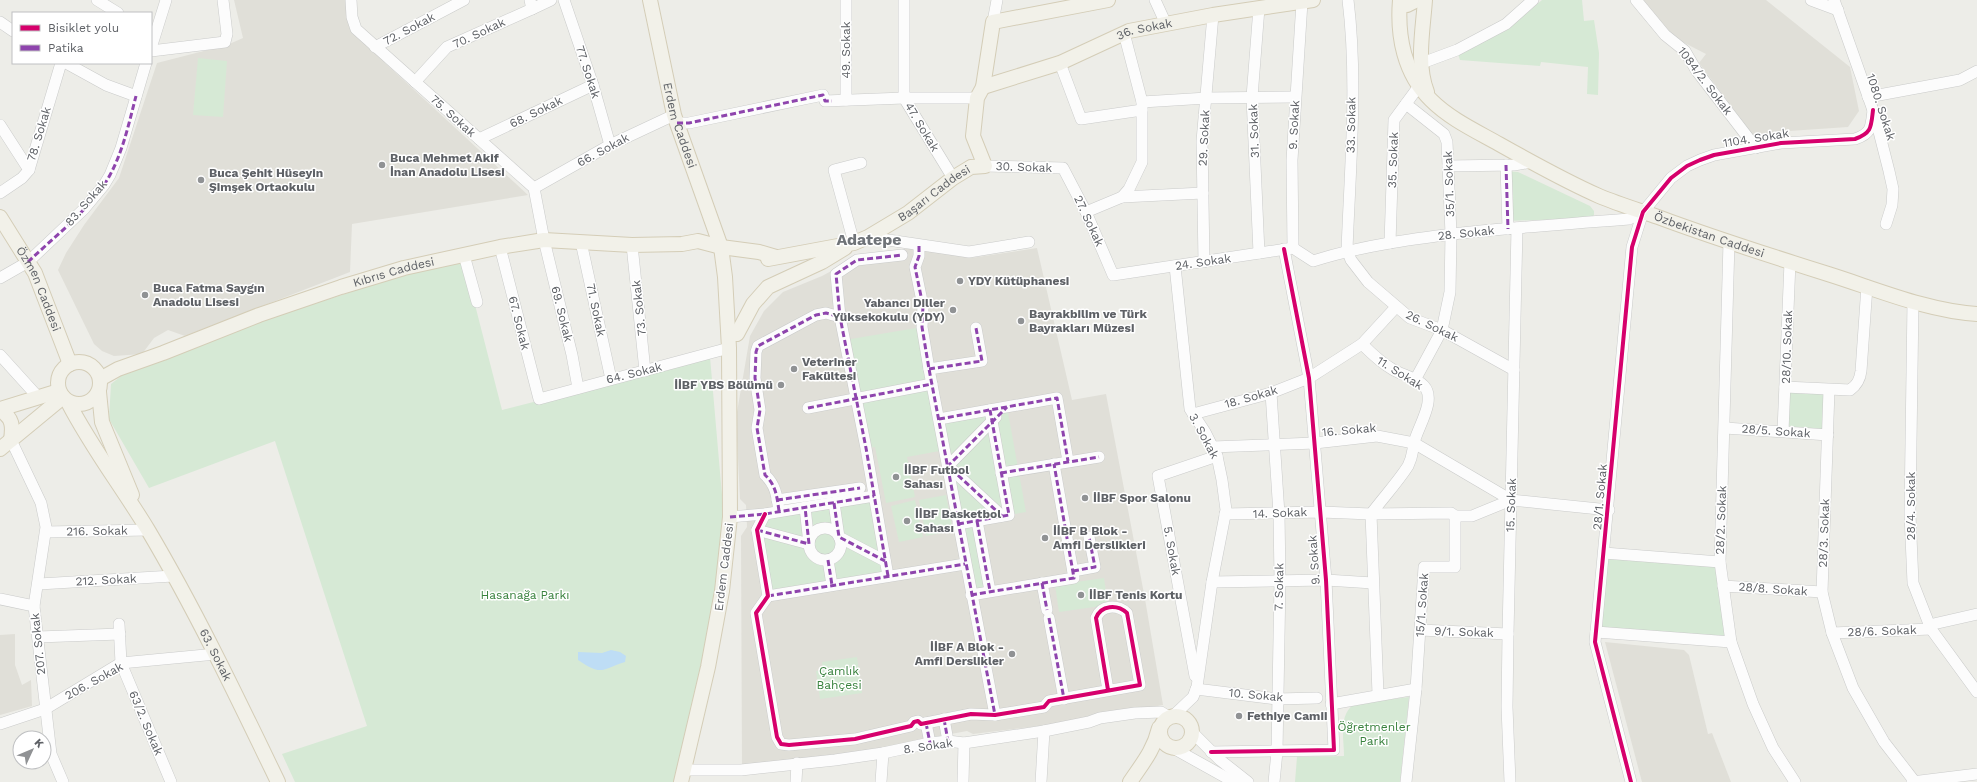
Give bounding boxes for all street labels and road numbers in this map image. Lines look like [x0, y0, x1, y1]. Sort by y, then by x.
street label: 72. Sokak [381, 10, 437, 48]
street label: 70. Sokak [451, 15, 508, 51]
street label: 36. Sokak [1114, 16, 1173, 43]
street label: 49. Sokak [839, 21, 853, 79]
street label: 77. Sokak [573, 44, 603, 100]
street label: 1084/2. Sokak [1675, 44, 1735, 118]
street label: 1080. Sokak [1864, 72, 1898, 142]
street label: Erdem Caddesi [660, 81, 699, 170]
street label: 75. Sokak [427, 92, 479, 140]
street label: 68. Sokak [507, 93, 565, 131]
street label: 33. Sokak [1344, 96, 1358, 153]
street label: 47. Sokak [902, 100, 942, 154]
street label: 9. Sokak [1286, 100, 1302, 150]
street label: 31. Sokak [1246, 104, 1262, 158]
street label: 78. Sokak [24, 105, 54, 163]
street label: 29. Sokak [1196, 109, 1212, 167]
street label: 1104. Sokak [1722, 126, 1790, 150]
street label: 66. Sokak [575, 130, 632, 170]
street label: 35. Sokak [1385, 131, 1401, 188]
street label: 35/1. Sokak [1441, 150, 1457, 217]
street label: 30. Sokak [995, 159, 1053, 175]
street label: Başarı Caddesi [895, 162, 973, 224]
street label: 83. Sokak [62, 177, 110, 229]
street label: 27. Sokak [1071, 193, 1107, 249]
street label: Özbekistan Caddesi [1652, 209, 1766, 260]
street label: 28. Sokak [1437, 223, 1495, 243]
street label: Özmen Caddesi [13, 244, 64, 333]
street label: 24. Sokak [1174, 251, 1232, 273]
street label: Kıbrıs Caddesi [351, 255, 436, 290]
street label: 73. Sokak [629, 279, 649, 337]
street label: 71. Sokak [584, 282, 608, 338]
street label: 69. Sokak [548, 285, 576, 344]
street label: 67. Sokak [506, 295, 533, 352]
street label: 26. Sokak [1403, 307, 1461, 345]
street label: 28/10. Sokak [1779, 310, 1795, 384]
street label: 11. Sokak [1374, 353, 1426, 393]
street label: 64. Sokak [605, 359, 664, 387]
street label: 18. Sokak [1223, 383, 1279, 411]
street label: 3. Sokak [1186, 411, 1222, 461]
street label: 16. Sokak [1321, 421, 1377, 439]
street label: 28/5. Sokak [1741, 422, 1811, 440]
street label: 28/1. Sokak [1590, 463, 1610, 531]
street label: 28/4. Sokak [1904, 471, 1918, 540]
street label: 15. Sokak [1503, 478, 1519, 532]
street label: 28/2. Sokak [1713, 485, 1729, 555]
street label: 28/3. Sokak [1816, 498, 1832, 568]
street label: 14. Sokak [1253, 505, 1308, 521]
street label: Erdem Caddesi [712, 522, 736, 612]
street label: 216. Sokak [66, 523, 128, 539]
street label: 5. Sokak [1161, 525, 1183, 577]
street label: 9. Sokak [1305, 535, 1323, 585]
street label: 7. Sokak [1272, 563, 1286, 611]
street label: 212. Sokak [75, 571, 137, 589]
street label: 15/1. Sokak [1413, 572, 1431, 637]
street label: 28/8. Sokak [1738, 580, 1808, 598]
street label: 207. Sokak [28, 612, 48, 676]
street label: 28/6. Sokak [1847, 623, 1917, 639]
street label: 9/1. Sokak [1434, 624, 1494, 640]
street label: 63. Sokak [197, 626, 235, 683]
street label: 206. Sokak [63, 659, 126, 703]
street label: 10. Sokak [1228, 686, 1284, 704]
street label: 63/2. Sokak [126, 689, 166, 758]
street label: 8. Sokak [902, 736, 954, 756]

